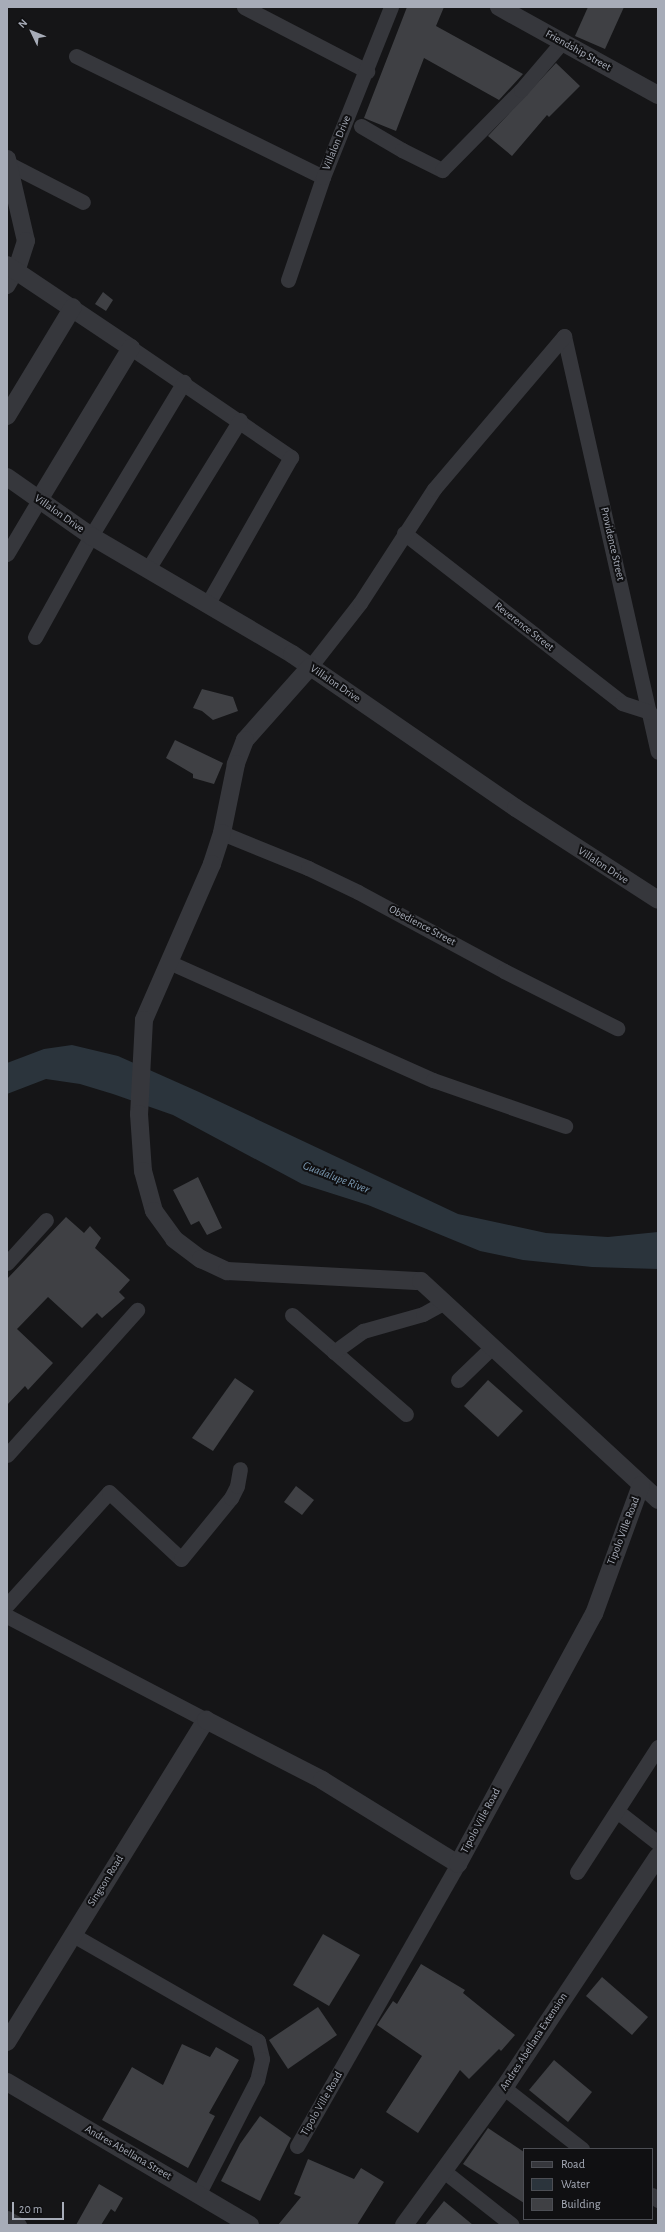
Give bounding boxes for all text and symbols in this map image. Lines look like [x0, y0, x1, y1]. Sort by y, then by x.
north arrow [12, 12, 52, 52]
text: N [16, 17, 29, 30]
street label: Friendship Street [543, 28, 613, 74]
street label: Villalon Drive [320, 114, 354, 172]
street label: Villalon Drive [32, 492, 86, 536]
street label: Providence Street [597, 506, 627, 582]
street label: Reverence Street [492, 600, 556, 654]
street label: Villalon Drive [307, 662, 363, 706]
street label: Villalon Drive [575, 845, 631, 887]
street label: Obedience Street [386, 903, 458, 949]
water label: Guadalupe River [301, 1159, 371, 1197]
street label: Tipolo Ville Road [605, 1495, 643, 1567]
street label: Tipolo Ville Road [458, 1786, 504, 1856]
street label: Singson Road [85, 1853, 127, 1909]
street label: Andres Abellana Extension [497, 1991, 571, 2093]
street label: Tipolo Ville Road [298, 2070, 346, 2138]
street label: Andres Abellana Street [82, 2123, 174, 2183]
legend [523, 2148, 653, 2220]
text: Road [561, 2158, 585, 2170]
text: Water [561, 2178, 590, 2190]
scale bar [14, 2194, 66, 2220]
text: Building [561, 2198, 601, 2210]
text: 20 m [19, 2203, 42, 2215]

